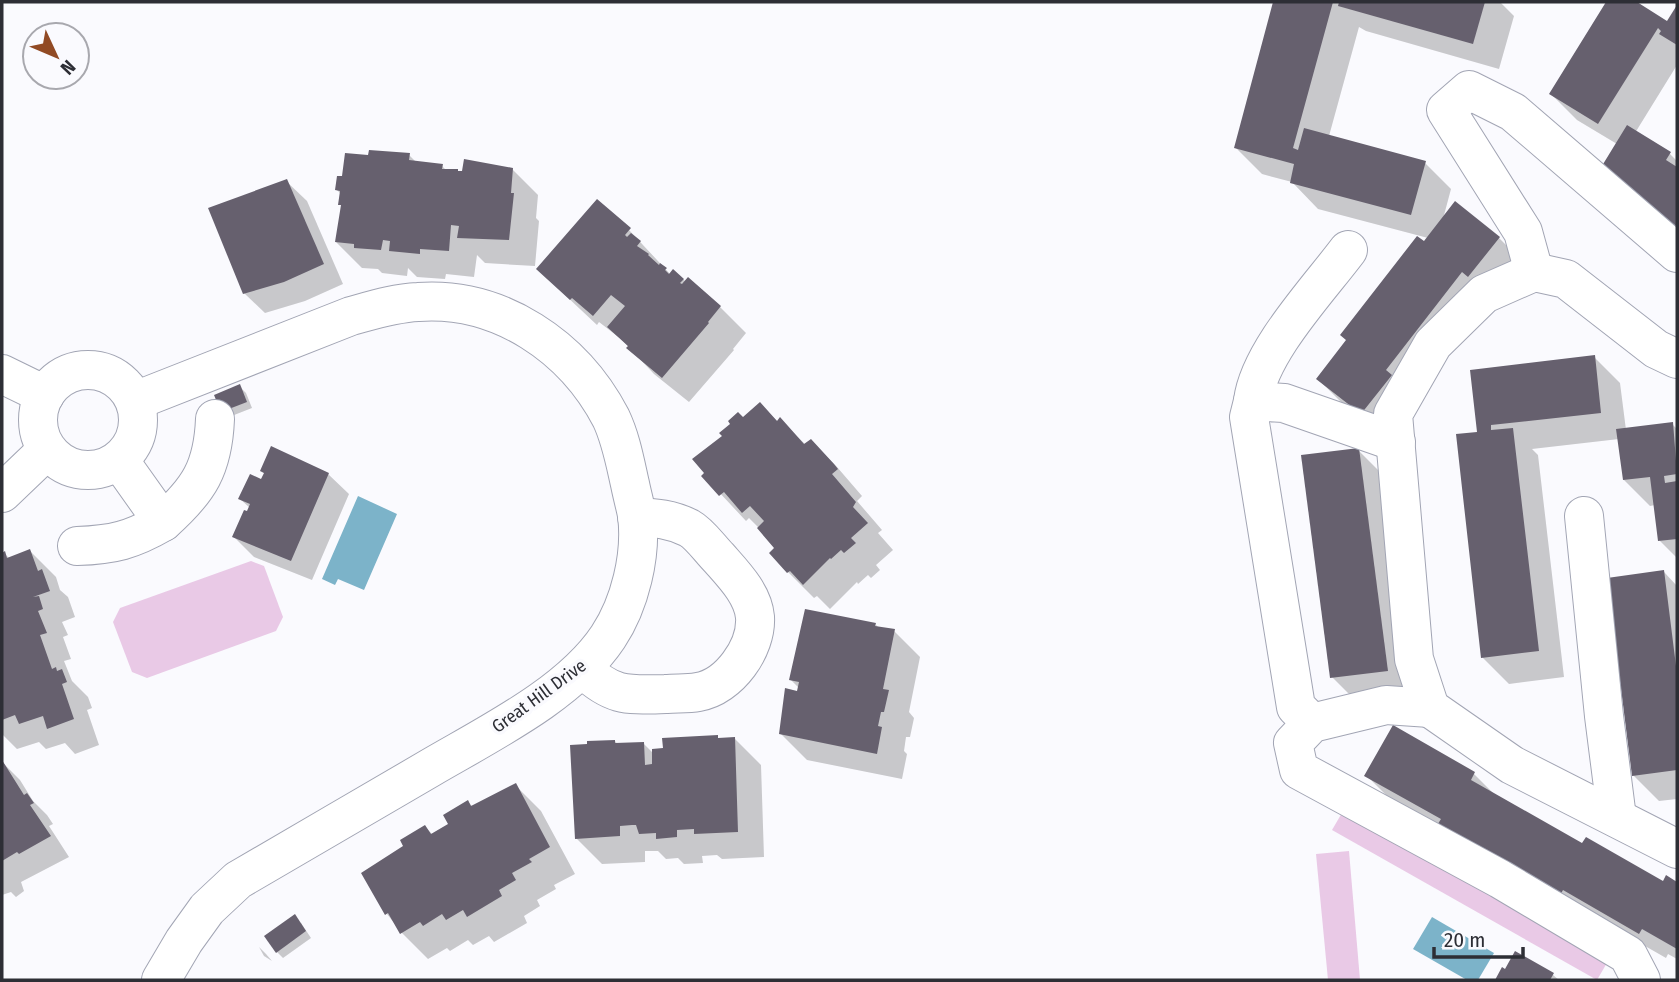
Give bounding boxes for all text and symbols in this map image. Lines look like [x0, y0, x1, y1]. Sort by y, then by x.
north arrow [21, 21, 91, 91]
text: N [56, 55, 80, 80]
street label: Great Hill Drive [488, 654, 590, 738]
scale bar [1434, 916, 1523, 960]
text: 20 m [1444, 927, 1485, 953]

